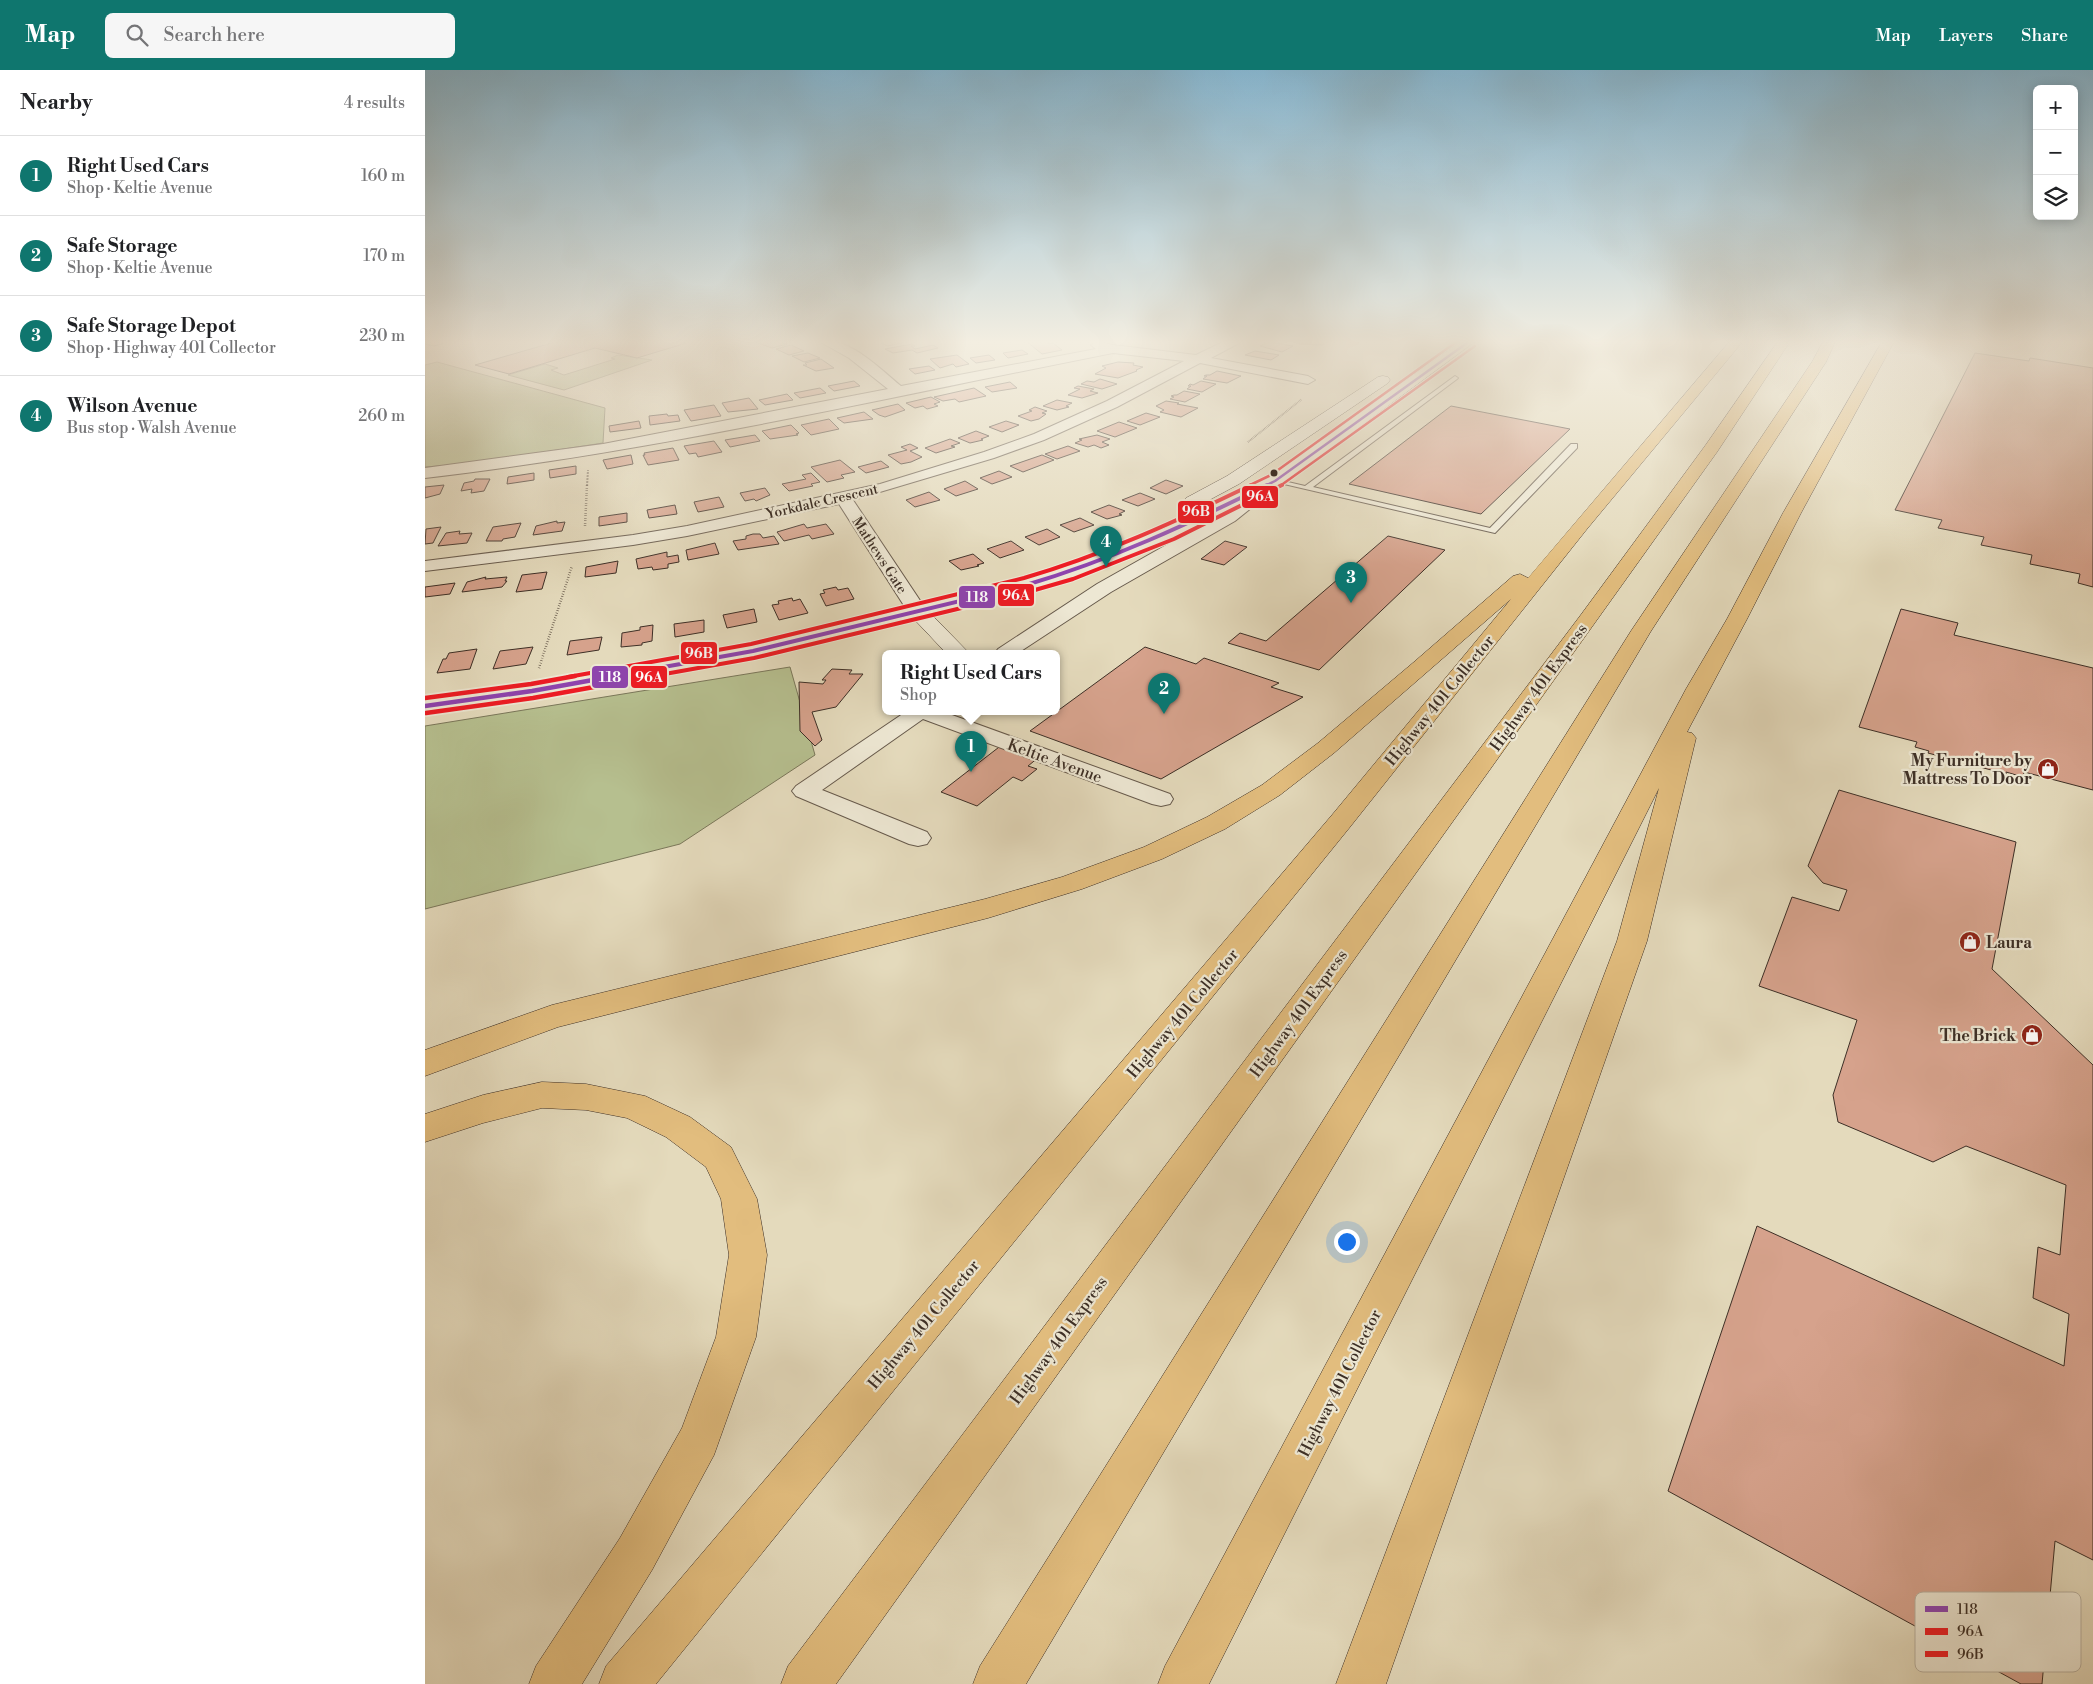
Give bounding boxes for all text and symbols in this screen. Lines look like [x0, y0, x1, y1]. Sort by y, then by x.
search box [105, 13, 455, 58]
text: Map [25, 20, 75, 50]
icon: search [123, 21, 151, 49]
text: Search here [163, 23, 265, 47]
text: Map [1876, 24, 1911, 47]
text: Layers [1939, 24, 1993, 47]
text: Share [2021, 24, 2068, 47]
map controls [2033, 85, 2078, 220]
button: + [2033, 85, 2078, 130]
text: Nearby [20, 90, 93, 116]
text: 4 results [344, 93, 405, 113]
button: − [2033, 130, 2078, 175]
text: Right Used Cars [67, 154, 209, 178]
text: 1 [32, 166, 40, 186]
text: 160 m [361, 166, 405, 186]
button: layers [2033, 175, 2078, 220]
text: Shop · Keltie Avenue [67, 178, 213, 198]
text: Safe Storage [67, 234, 177, 258]
text: 2 [31, 246, 41, 266]
text: 170 m [363, 246, 405, 266]
text: Shop · Keltie Avenue [67, 258, 213, 278]
text: Safe Storage Depot [67, 314, 236, 338]
text: 3 [31, 326, 41, 346]
text: 230 m [359, 326, 405, 346]
text: Shop · Highway 401 Collector [67, 338, 276, 358]
text: Wilson Avenue [67, 394, 198, 418]
text: 4 [31, 406, 41, 426]
text: 260 m [358, 406, 405, 426]
text: Bus stop · Walsh Avenue [67, 418, 237, 438]
unlabelled marker [1269, 468, 1279, 478]
street label: Yorkdale Crescent [763, 480, 880, 524]
line badge: 96A [1241, 485, 1279, 509]
text: 96A [1246, 488, 1275, 506]
line badge: 96B [1177, 500, 1215, 524]
text: 96B [1182, 503, 1210, 521]
street label: Mathews Gate [848, 514, 911, 597]
pin: 4 [1090, 526, 1122, 567]
pin: 3 [1335, 562, 1367, 603]
line badge: 96A [997, 583, 1035, 607]
line badge: 118 [958, 585, 996, 609]
text: 96A [1002, 587, 1031, 605]
text: 118 [966, 589, 988, 607]
street label: Highway 401 Express [1486, 620, 1592, 755]
street label: Highway 401 Collector [1381, 631, 1499, 770]
line badge: 96B [680, 641, 718, 665]
text: 96B [685, 645, 713, 663]
popup [882, 650, 1060, 715]
text: Right Used Cars [900, 661, 1042, 685]
line badge: 118 [591, 665, 629, 689]
line badge: 96A [630, 665, 668, 689]
text: 118 [599, 669, 621, 687]
text: 96A [635, 669, 664, 687]
pin: 2 [1148, 673, 1180, 714]
text: Shop [900, 685, 937, 705]
pin: 1 [955, 731, 987, 772]
street label: Keltie Avenue [1004, 735, 1105, 787]
place label: My Furniture by Mattress To Door [1903, 751, 2033, 789]
shop icon: My Furniture by Mattress To Door [2036, 757, 2060, 781]
shop icon: Laura [1958, 930, 1982, 954]
place label: Laura [1986, 933, 2032, 953]
street label: Highway 401 Collector [1123, 945, 1243, 1082]
street label: Highway 401 Express [1246, 946, 1352, 1081]
shop icon: The Brick [2020, 1023, 2044, 1047]
place label: The Brick [1940, 1026, 2017, 1046]
your location [1334, 1229, 1360, 1255]
street label: Highway 401 Collector [864, 1256, 984, 1393]
street label: Highway 401 Express [1006, 1273, 1112, 1408]
street label: Highway 401 Collector [1294, 1306, 1386, 1461]
legend [1915, 1592, 2081, 1672]
text: 118 [1957, 1601, 1978, 1619]
text: 96A [1957, 1623, 1984, 1641]
text: 96B [1957, 1646, 1984, 1664]

